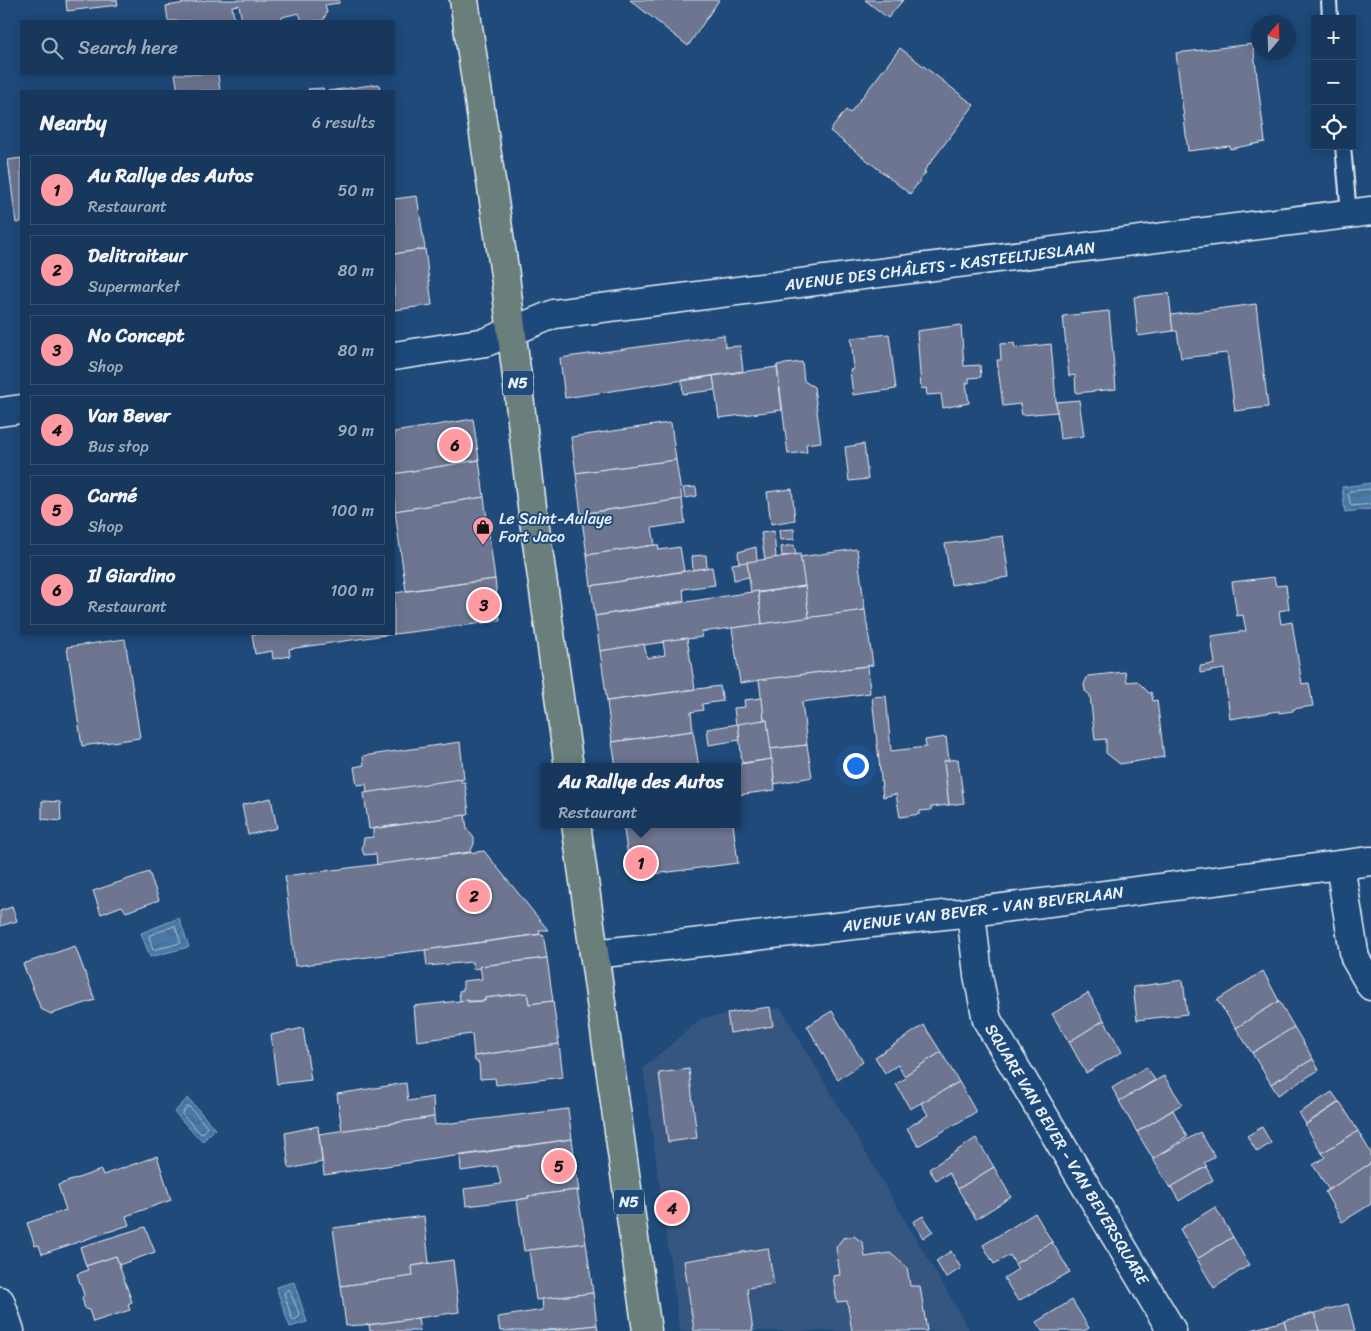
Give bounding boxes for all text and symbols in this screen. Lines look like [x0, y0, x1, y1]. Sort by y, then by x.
north arrow [1251, 15, 1296, 60]
map controls [1311, 15, 1356, 150]
button: + [1311, 15, 1356, 60]
search box [20, 20, 395, 75]
text: Search here [78, 31, 178, 64]
icon: search [38, 34, 66, 62]
button: − [1311, 60, 1356, 105]
text: Nearby [40, 104, 106, 142]
button: locate [1311, 105, 1356, 150]
text: 6 results [312, 108, 375, 137]
text: Au Rallye des Autos [88, 159, 253, 192]
text: 1 [54, 176, 60, 205]
text: 50 m [338, 176, 374, 205]
text: Restaurant [88, 192, 167, 221]
street label: AVENUE DES CHÂLETS - KASTEELTJESLAAN [782, 233, 1097, 300]
text: Delitraiteur [88, 239, 187, 272]
text: 2 [52, 256, 62, 285]
text: 80 m [338, 256, 374, 285]
text: Supermarket [88, 272, 180, 301]
text: No Concept [88, 319, 184, 352]
text: 3 [53, 336, 61, 365]
text: 80 m [338, 336, 374, 365]
text: Shop [88, 352, 123, 381]
road number: N5 [503, 370, 533, 396]
text: Van Bever [88, 399, 170, 432]
text: 4 [52, 416, 62, 445]
text: 90 m [338, 416, 374, 445]
pin: 6 [439, 426, 471, 464]
text: Bus stop [88, 432, 149, 461]
text: Carné [88, 479, 137, 512]
text: 5 [52, 496, 62, 525]
text: 100 m [330, 496, 374, 525]
place label: Le Saint-Aulaye Fort Jaco [499, 504, 612, 551]
text: Shop [88, 512, 123, 541]
shop icon: Le Saint-Aulaye Fort Jaco [471, 515, 495, 546]
text: Il Giardino [88, 559, 175, 592]
text: 6 [52, 576, 62, 605]
text: 100 m [330, 576, 374, 605]
pin: 3 [468, 586, 500, 624]
text: Restaurant [88, 592, 167, 621]
your location [843, 753, 869, 779]
popup [541, 763, 741, 828]
text: Au Rallye des Autos [558, 765, 724, 798]
text: Restaurant [558, 798, 637, 827]
pin: 1 [625, 844, 657, 882]
pin: 2 [458, 877, 490, 915]
street label: AVENUE VAN BEVER - VAN BEVERLAAN [840, 877, 1126, 941]
street label: SQUARE VAN BEVER - VAN BEVERSQUARE [977, 1018, 1157, 1291]
pin: 5 [543, 1147, 575, 1185]
pin: 4 [656, 1189, 688, 1227]
road number: N5 [614, 1190, 644, 1214]

